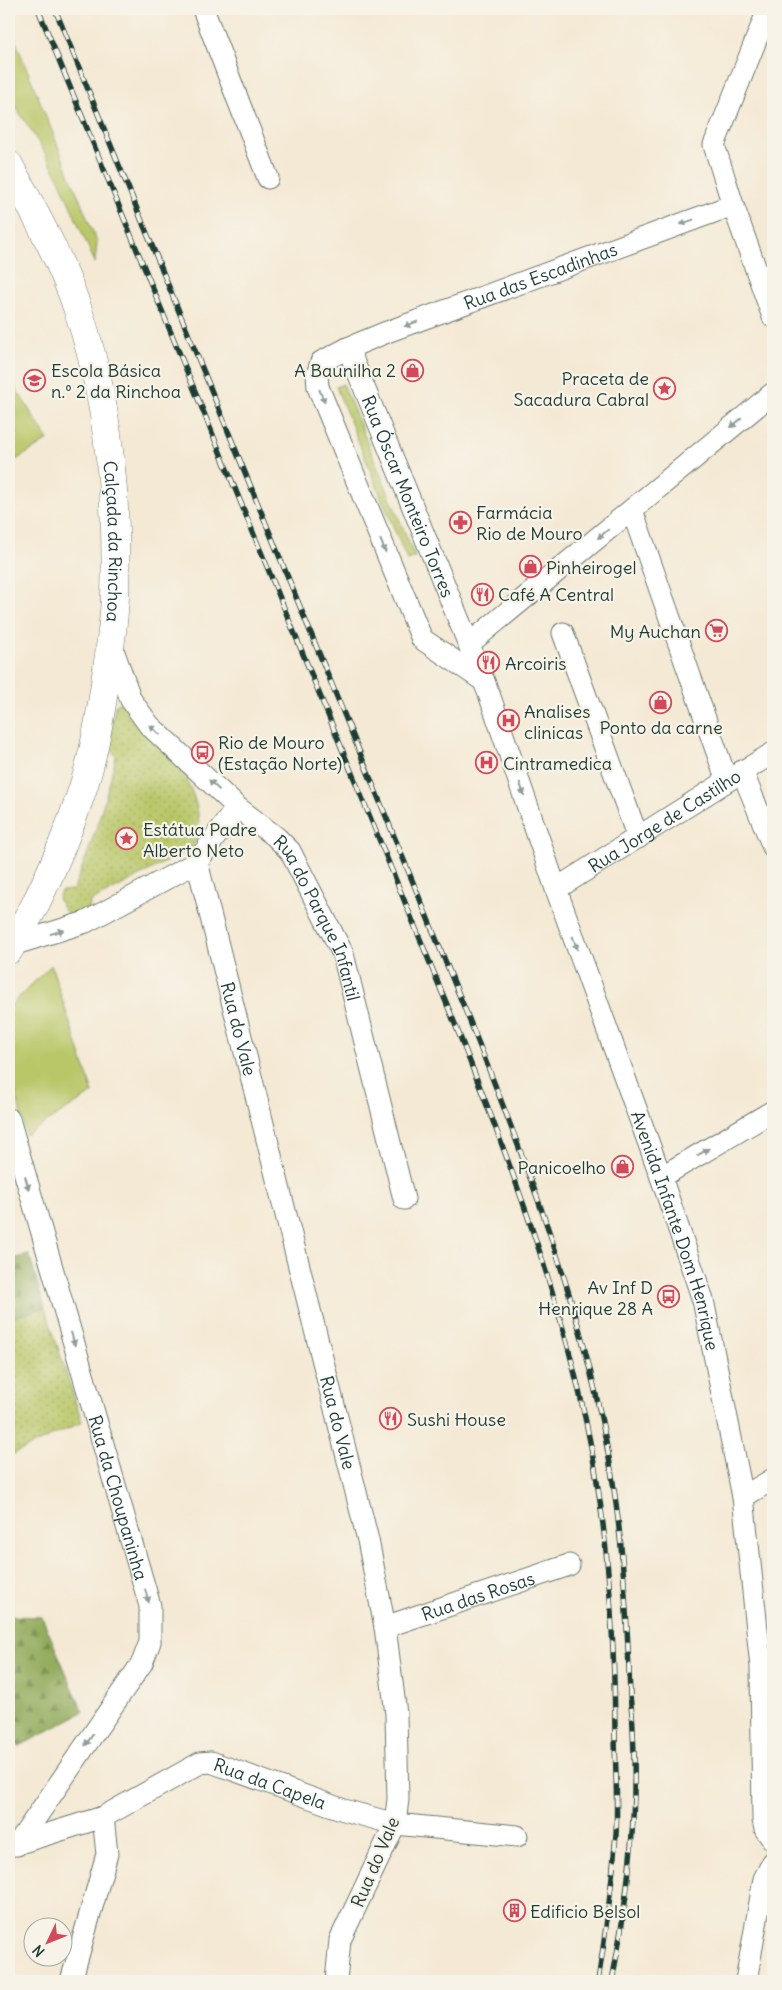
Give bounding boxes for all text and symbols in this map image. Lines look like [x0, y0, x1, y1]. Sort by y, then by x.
one-way arrow [679, 218, 694, 226]
street label: Rua das Escadinhas [460, 237, 620, 314]
one-way arrow [403, 321, 418, 328]
shop icon: A Baunilha 2 [400, 358, 424, 382]
place label: Escola Básica n.º 2 da Rinchoa [51, 359, 181, 403]
place label: A Baunilha 2 [294, 359, 396, 382]
place label: Praceta de Sacadura Cabral [513, 367, 649, 411]
school or university icon: Escola Básica n.º 2 da Rinchoa [23, 368, 47, 392]
place icon: Praceta de Sacadura Cabral [653, 376, 677, 400]
one-way arrow [318, 389, 326, 404]
street label: Rua Óscar Monteiro Torres [357, 392, 460, 601]
one-way arrow [729, 418, 742, 429]
street label: Calçada da Rinchoa [99, 460, 127, 623]
place label: Farmácia Rio de Mouro [476, 501, 583, 545]
pharmacy icon: Farmácia Rio de Mouro [448, 510, 472, 534]
one-way arrow [596, 529, 609, 540]
one-way arrow [379, 539, 387, 554]
shop icon: Pinheirogel [518, 555, 542, 579]
place label: Pinheirogel [546, 556, 636, 579]
restaurant icon: Café A Central [470, 582, 494, 606]
place label: Café A Central [498, 583, 614, 606]
supermarket icon: My Auchan [705, 619, 729, 643]
place label: My Auchan [610, 620, 701, 643]
restaurant icon: Arcoiris [477, 651, 501, 675]
place label: Arcoiris [505, 652, 566, 675]
shop icon: Ponto da carne [649, 690, 673, 714]
place label: Analises clinicas [524, 700, 590, 744]
hospital icon: Analises clinicas [496, 709, 520, 733]
place label: Ponto da carne [599, 716, 723, 739]
one-way arrow [150, 724, 162, 736]
place label: Rio de Mouro (Estação Norte) [218, 731, 342, 775]
bus stop icon: Rio de Mouro (Estação Norte) [190, 740, 214, 764]
hospital icon: Cintramedica [475, 751, 499, 775]
place label: Cintramedica [503, 752, 612, 775]
street label: Rua Jorge de Castilho [584, 764, 745, 877]
one-way arrow [208, 779, 220, 791]
one-way arrow [518, 782, 526, 797]
place label: Estátua Padre Alberto Neto [143, 818, 257, 862]
place icon: Estátua Padre Alberto Neto [115, 827, 139, 851]
street label: Rua do Parque Infantil [269, 830, 366, 1003]
one-way arrow [49, 927, 64, 935]
one-way arrow [572, 935, 579, 950]
street label: Rua do Vale [216, 979, 262, 1078]
street label: Avenida Infante Dom Henrique [626, 1107, 724, 1353]
one-way arrow [696, 1148, 710, 1157]
shop icon: Panicoelho [610, 1155, 634, 1179]
place label: Panicoelho [518, 1156, 606, 1179]
one-way arrow [24, 1176, 32, 1191]
place label: Av Inf D Henrique 28 A [538, 1276, 653, 1320]
bus stop icon: Av Inf D Henrique 28 A [657, 1285, 681, 1309]
one-way arrow [69, 1332, 77, 1347]
street label: Rua do Vale [315, 1373, 361, 1472]
restaurant icon: Sushi House [379, 1407, 403, 1431]
place label: Sushi House [407, 1408, 506, 1431]
street label: Rua da Choupaninha [84, 1412, 153, 1583]
street label: Rua das Rosas [418, 1566, 537, 1625]
one-way arrow [144, 1588, 152, 1603]
one-way arrow [84, 1733, 94, 1747]
street label: Rua da Capela [211, 1752, 329, 1814]
street label: Rua do Vale [346, 1813, 404, 1911]
building icon: Edificio Belsol [502, 1899, 526, 1923]
place label: Edificio Belsol [530, 1900, 640, 1923]
north arrow [22, 1918, 72, 1968]
text: N [29, 1941, 48, 1961]

